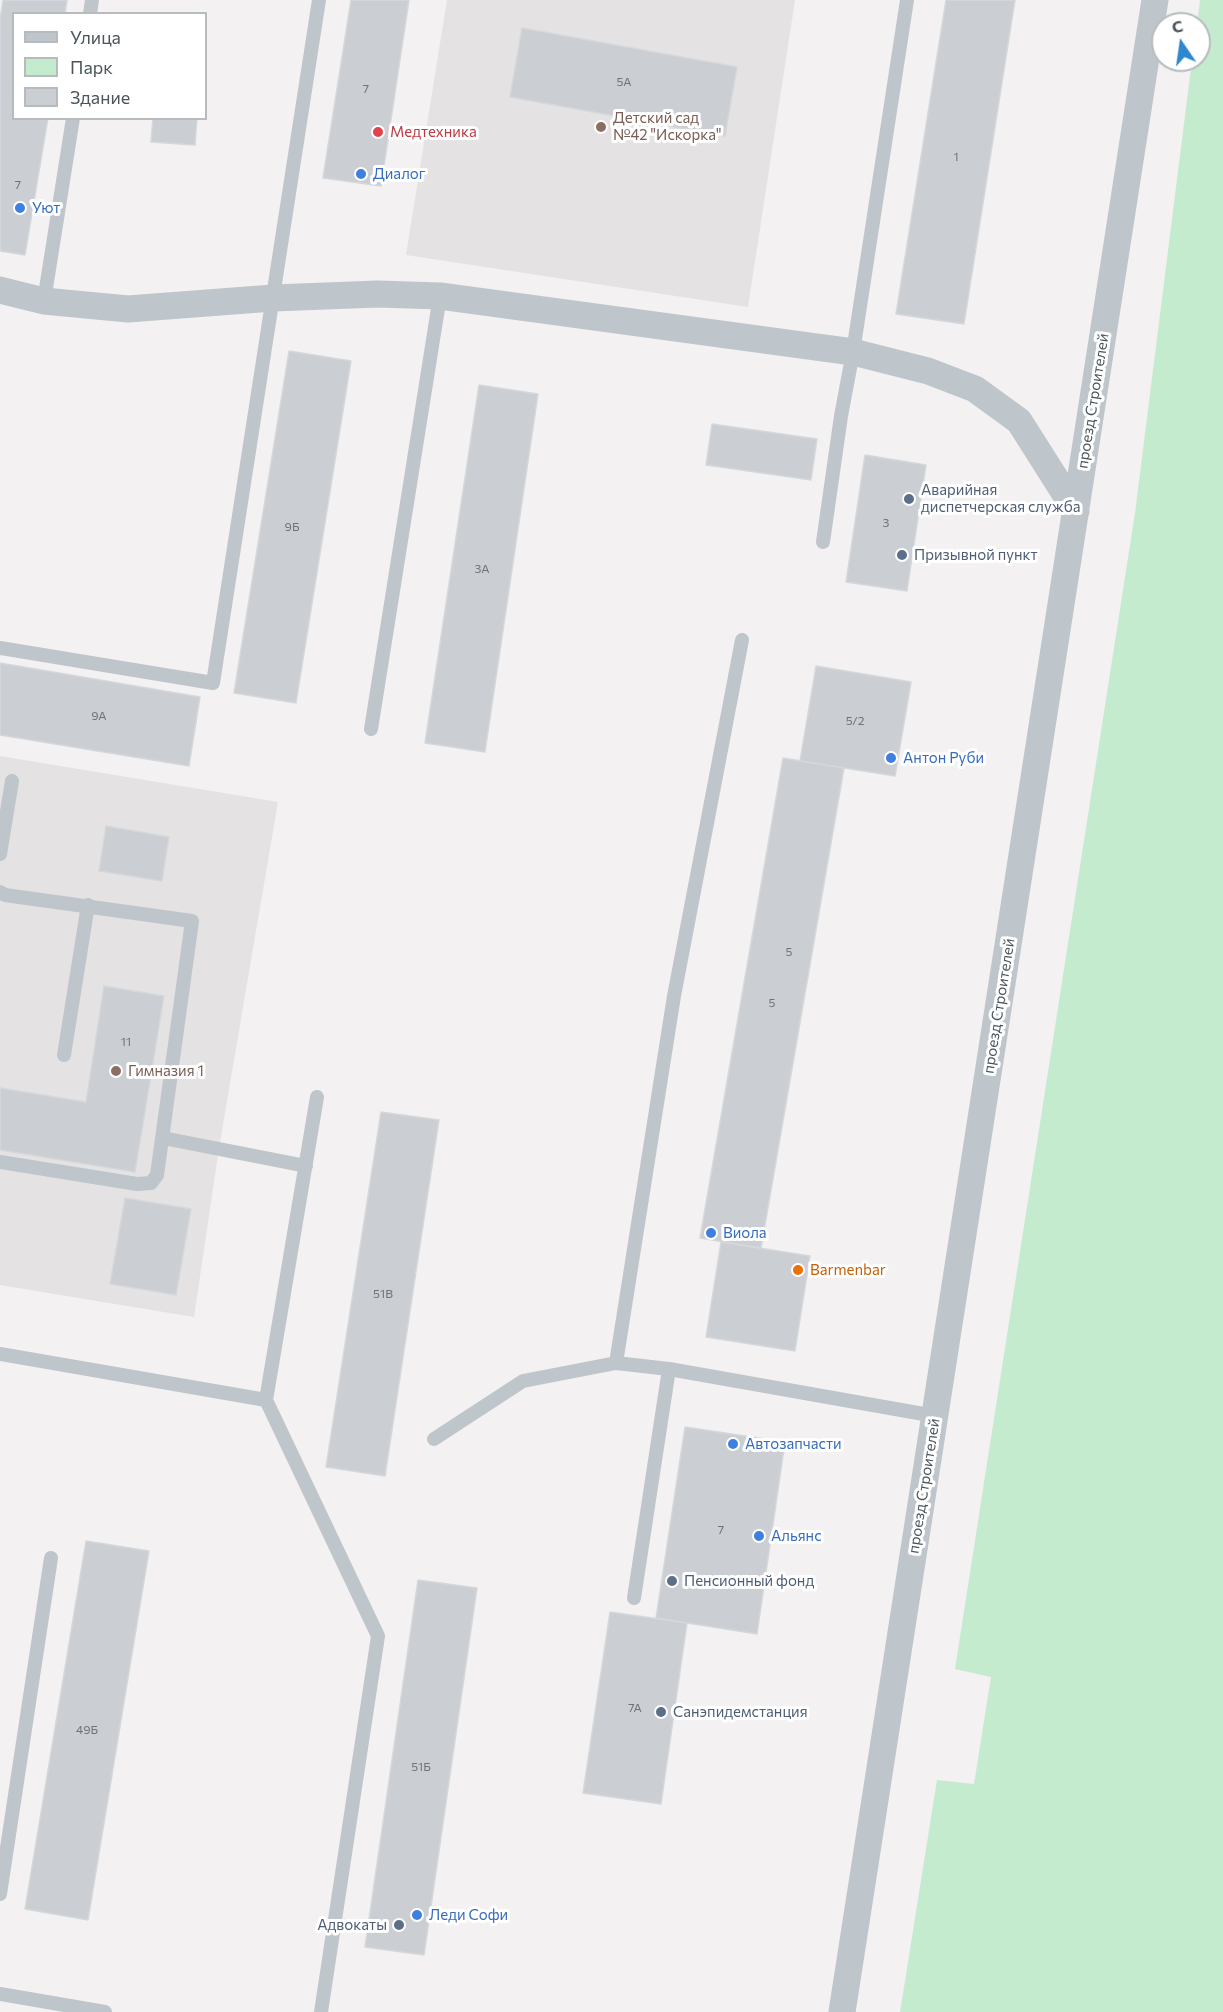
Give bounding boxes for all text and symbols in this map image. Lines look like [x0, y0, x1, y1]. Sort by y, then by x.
legend [12, 12, 207, 120]
north arrow [1151, 12, 1211, 72]
text: С [1170, 15, 1185, 36]
text: Улица [70, 26, 121, 48]
text: Парк [70, 56, 113, 78]
house number: 5А [617, 75, 631, 89]
house number: 7 [363, 82, 369, 96]
text: Здание [70, 86, 130, 108]
place label: Детский сад №42 "Искорка" [613, 109, 722, 144]
marker: Детский сад №42 "Искорка" [594, 120, 608, 134]
place label: Медтехника [390, 123, 477, 141]
marker: Медтехника [371, 125, 385, 139]
house number: 1 [953, 150, 959, 164]
place label: Диалог [373, 165, 425, 183]
marker: Диалог [354, 167, 368, 181]
house number: 7 [15, 178, 21, 192]
place label: Уют [32, 199, 60, 217]
marker: Уют [13, 201, 27, 215]
street label: проезд Строителей [1073, 332, 1113, 470]
place label: Аварийная диспетчерская служба [921, 481, 1081, 516]
marker: Аварийная диспетчерская служба [902, 492, 916, 506]
house number: 3 [883, 516, 889, 530]
house number: 9Б [285, 520, 299, 534]
place label: Призывной пункт [914, 546, 1038, 564]
marker: Призывной пункт [895, 548, 909, 562]
house number: 3А [475, 562, 489, 576]
house number: 9А [91, 709, 107, 723]
house number: 5/2 [846, 714, 864, 728]
place label: Антон Руби [903, 749, 984, 767]
marker: Антон Руби [884, 751, 898, 765]
street label: проезд Строителей [979, 937, 1019, 1075]
house number: 5 [786, 945, 792, 959]
house number: 5 [769, 996, 775, 1010]
house number: 11 [121, 1035, 131, 1049]
place label: Гимназия 1 [128, 1062, 204, 1080]
marker: Гимназия 1 [109, 1064, 123, 1078]
place label: Виола [723, 1224, 767, 1242]
marker: Виола [704, 1226, 718, 1240]
place label: Barmenbar [810, 1261, 886, 1279]
marker: Barmenbar [791, 1263, 805, 1277]
house number: 51В [373, 1287, 393, 1301]
street label: проезд Строителей [904, 1417, 944, 1555]
place label: Автозапчасти [745, 1435, 842, 1453]
marker: Автозапчасти [726, 1437, 740, 1451]
house number: 7 [718, 1523, 724, 1537]
place label: Альянс [771, 1527, 822, 1545]
marker: Альянс [752, 1529, 766, 1543]
place label: Пенсионный фонд [684, 1572, 814, 1590]
marker: Пенсионный фонд [665, 1574, 679, 1588]
house number: 7А [628, 1701, 642, 1715]
place label: Санэпидемстанция [673, 1703, 808, 1721]
marker: Санэпидемстанция [654, 1705, 668, 1719]
house number: 49Б [76, 1723, 98, 1737]
house number: 51Б [411, 1760, 431, 1774]
place label: Леди Софи [429, 1906, 508, 1924]
marker: Леди Софи [410, 1908, 424, 1922]
place label: Адвокаты [317, 1916, 387, 1934]
marker: Адвокаты [392, 1918, 406, 1932]

